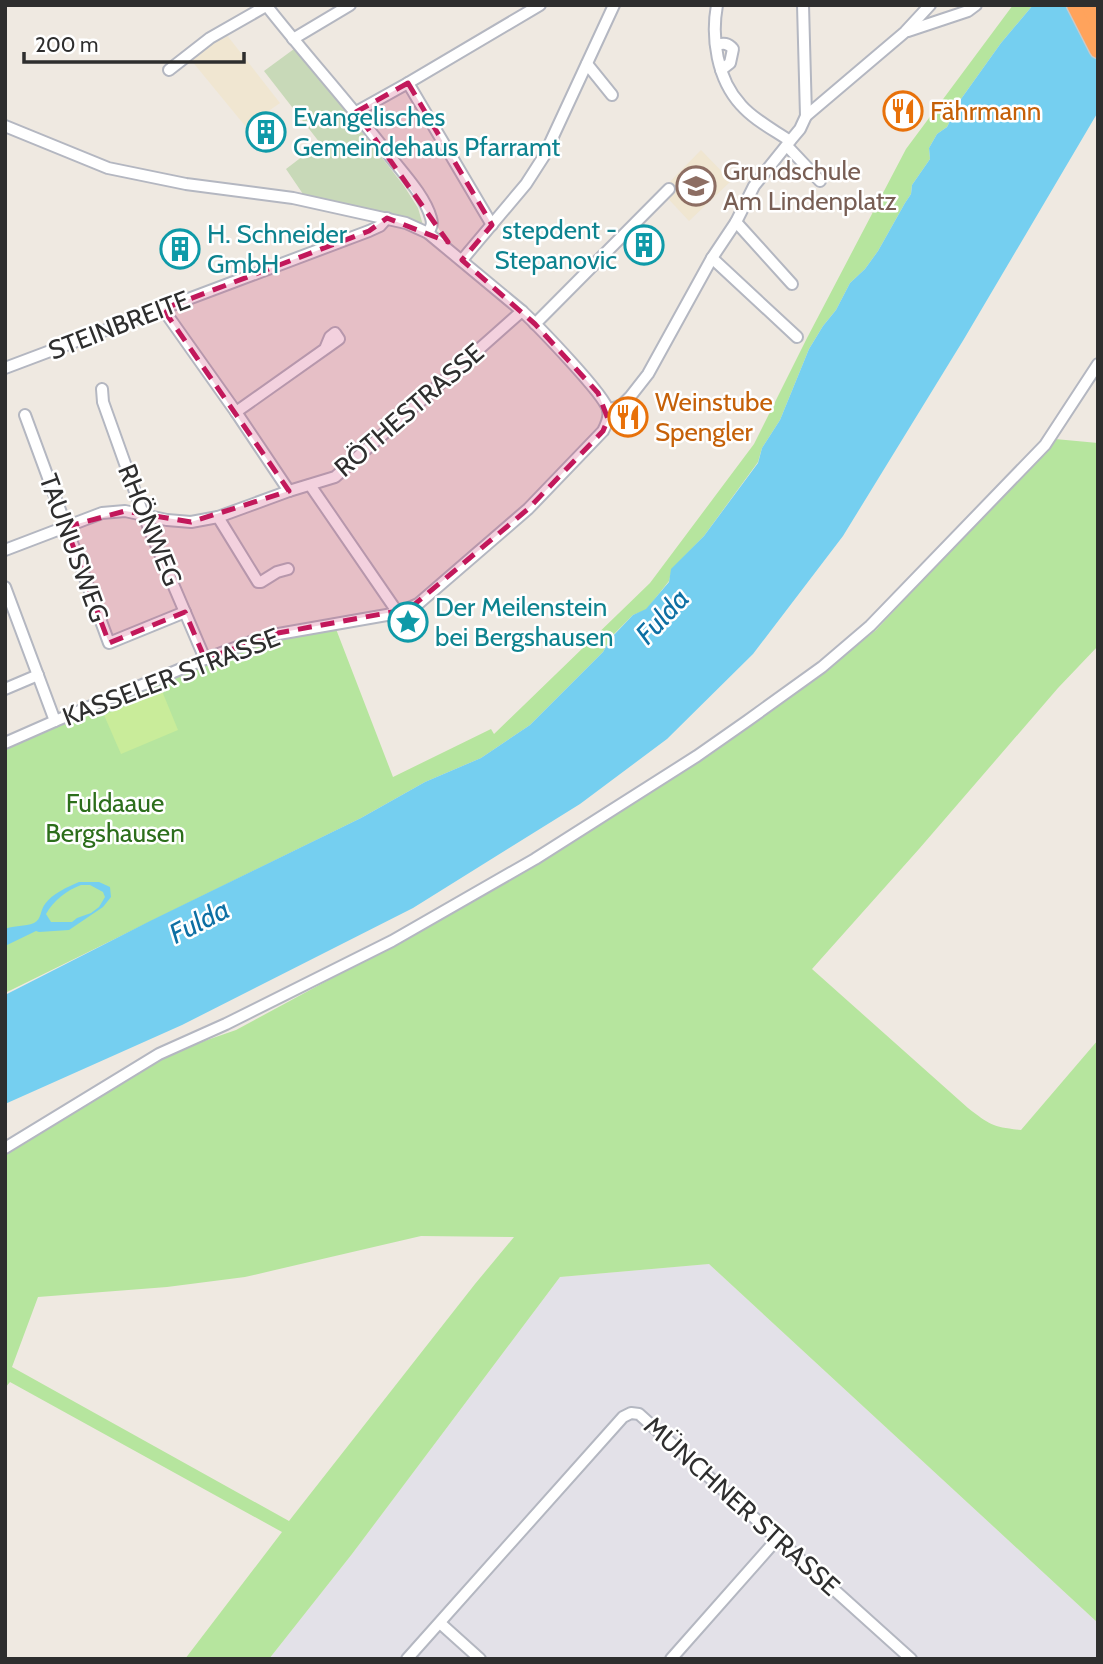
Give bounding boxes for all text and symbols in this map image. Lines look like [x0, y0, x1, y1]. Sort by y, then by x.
scale bar [24, 21, 245, 65]
text: 200 m [35, 32, 98, 57]
restaurant icon: Fährmann [882, 90, 924, 132]
place label: Fährmann [930, 95, 1041, 127]
place label: Evangelisches Gemeindehaus Pfarramt [293, 101, 561, 163]
building icon: Evangelisches Gemeindehaus Pfarramt [245, 111, 287, 153]
place label: Grundschule Am Lindenplatz [723, 155, 897, 217]
school or university icon: Grundschule Am Lindenplatz [675, 165, 717, 207]
place label: stepdent - Stepanovic [495, 214, 617, 276]
place label: H. Schneider GmbH [207, 218, 348, 280]
building icon: stepdent - Stepanovic [623, 224, 665, 266]
building icon: H. Schneider GmbH [159, 228, 201, 270]
street label: STEINBREITE [44, 283, 194, 367]
street label: RÖTHESTRASSE [328, 337, 490, 483]
place label: Weinstube Spengler [655, 386, 773, 448]
restaurant icon: Weinstube Spengler [607, 396, 649, 438]
street label: RHÖNWEG [111, 459, 189, 591]
street label: TAUNUSWEG [32, 470, 116, 626]
water label: Fulda [628, 581, 696, 651]
place label: Der Meilenstein bei Bergshausen [435, 591, 614, 653]
place icon: Der Meilenstein bei Bergshausen [387, 601, 429, 643]
street label: KASSELER STRASSE [58, 621, 284, 733]
park label: Fuldaaue Bergshausen [45, 787, 185, 849]
water label: Fulda [163, 892, 235, 950]
street label: MÜNCHNER STRASSE [638, 1410, 846, 1602]

